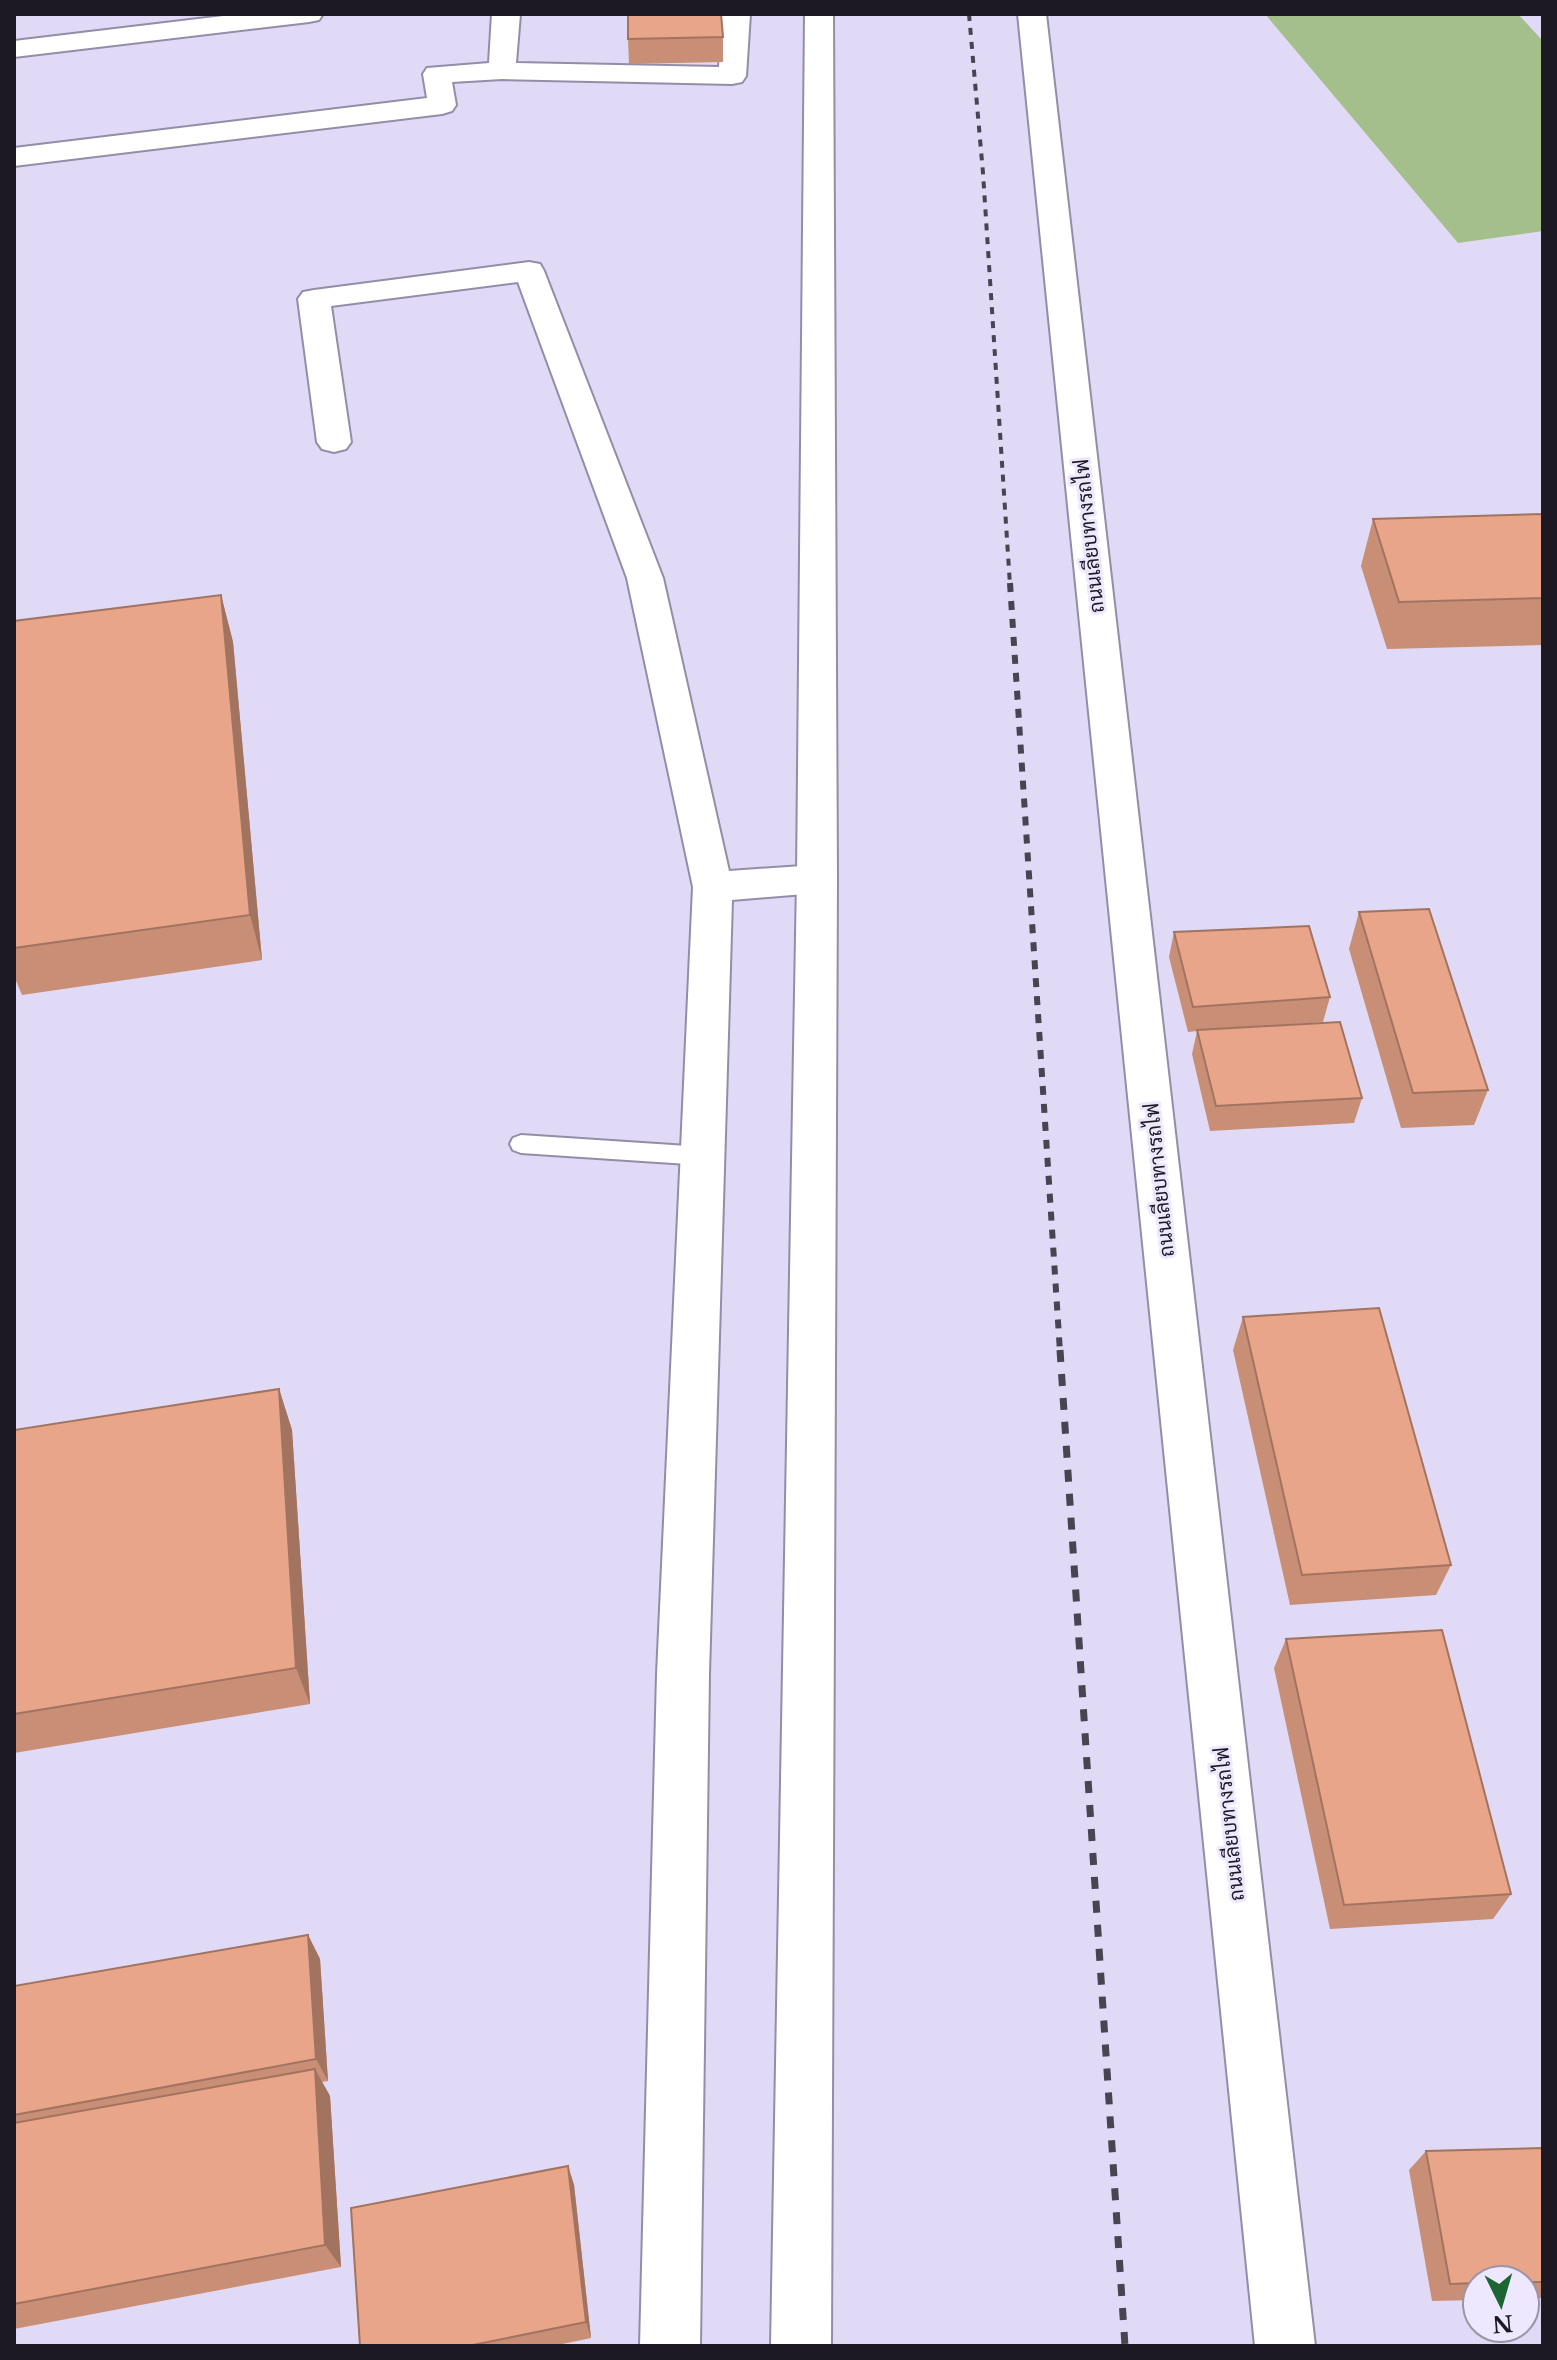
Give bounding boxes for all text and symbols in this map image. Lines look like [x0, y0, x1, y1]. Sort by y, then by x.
street label: ถนนเลียบทางรถไฟ [1068, 458, 1109, 614]
street label: ถนนเลียบทางรถไฟ [1138, 1102, 1179, 1258]
street label: ถนนเลียบทางรถไฟ [1208, 1746, 1249, 1902]
north arrow [1461, 2264, 1541, 2344]
text: N [1491, 2309, 1514, 2338]

